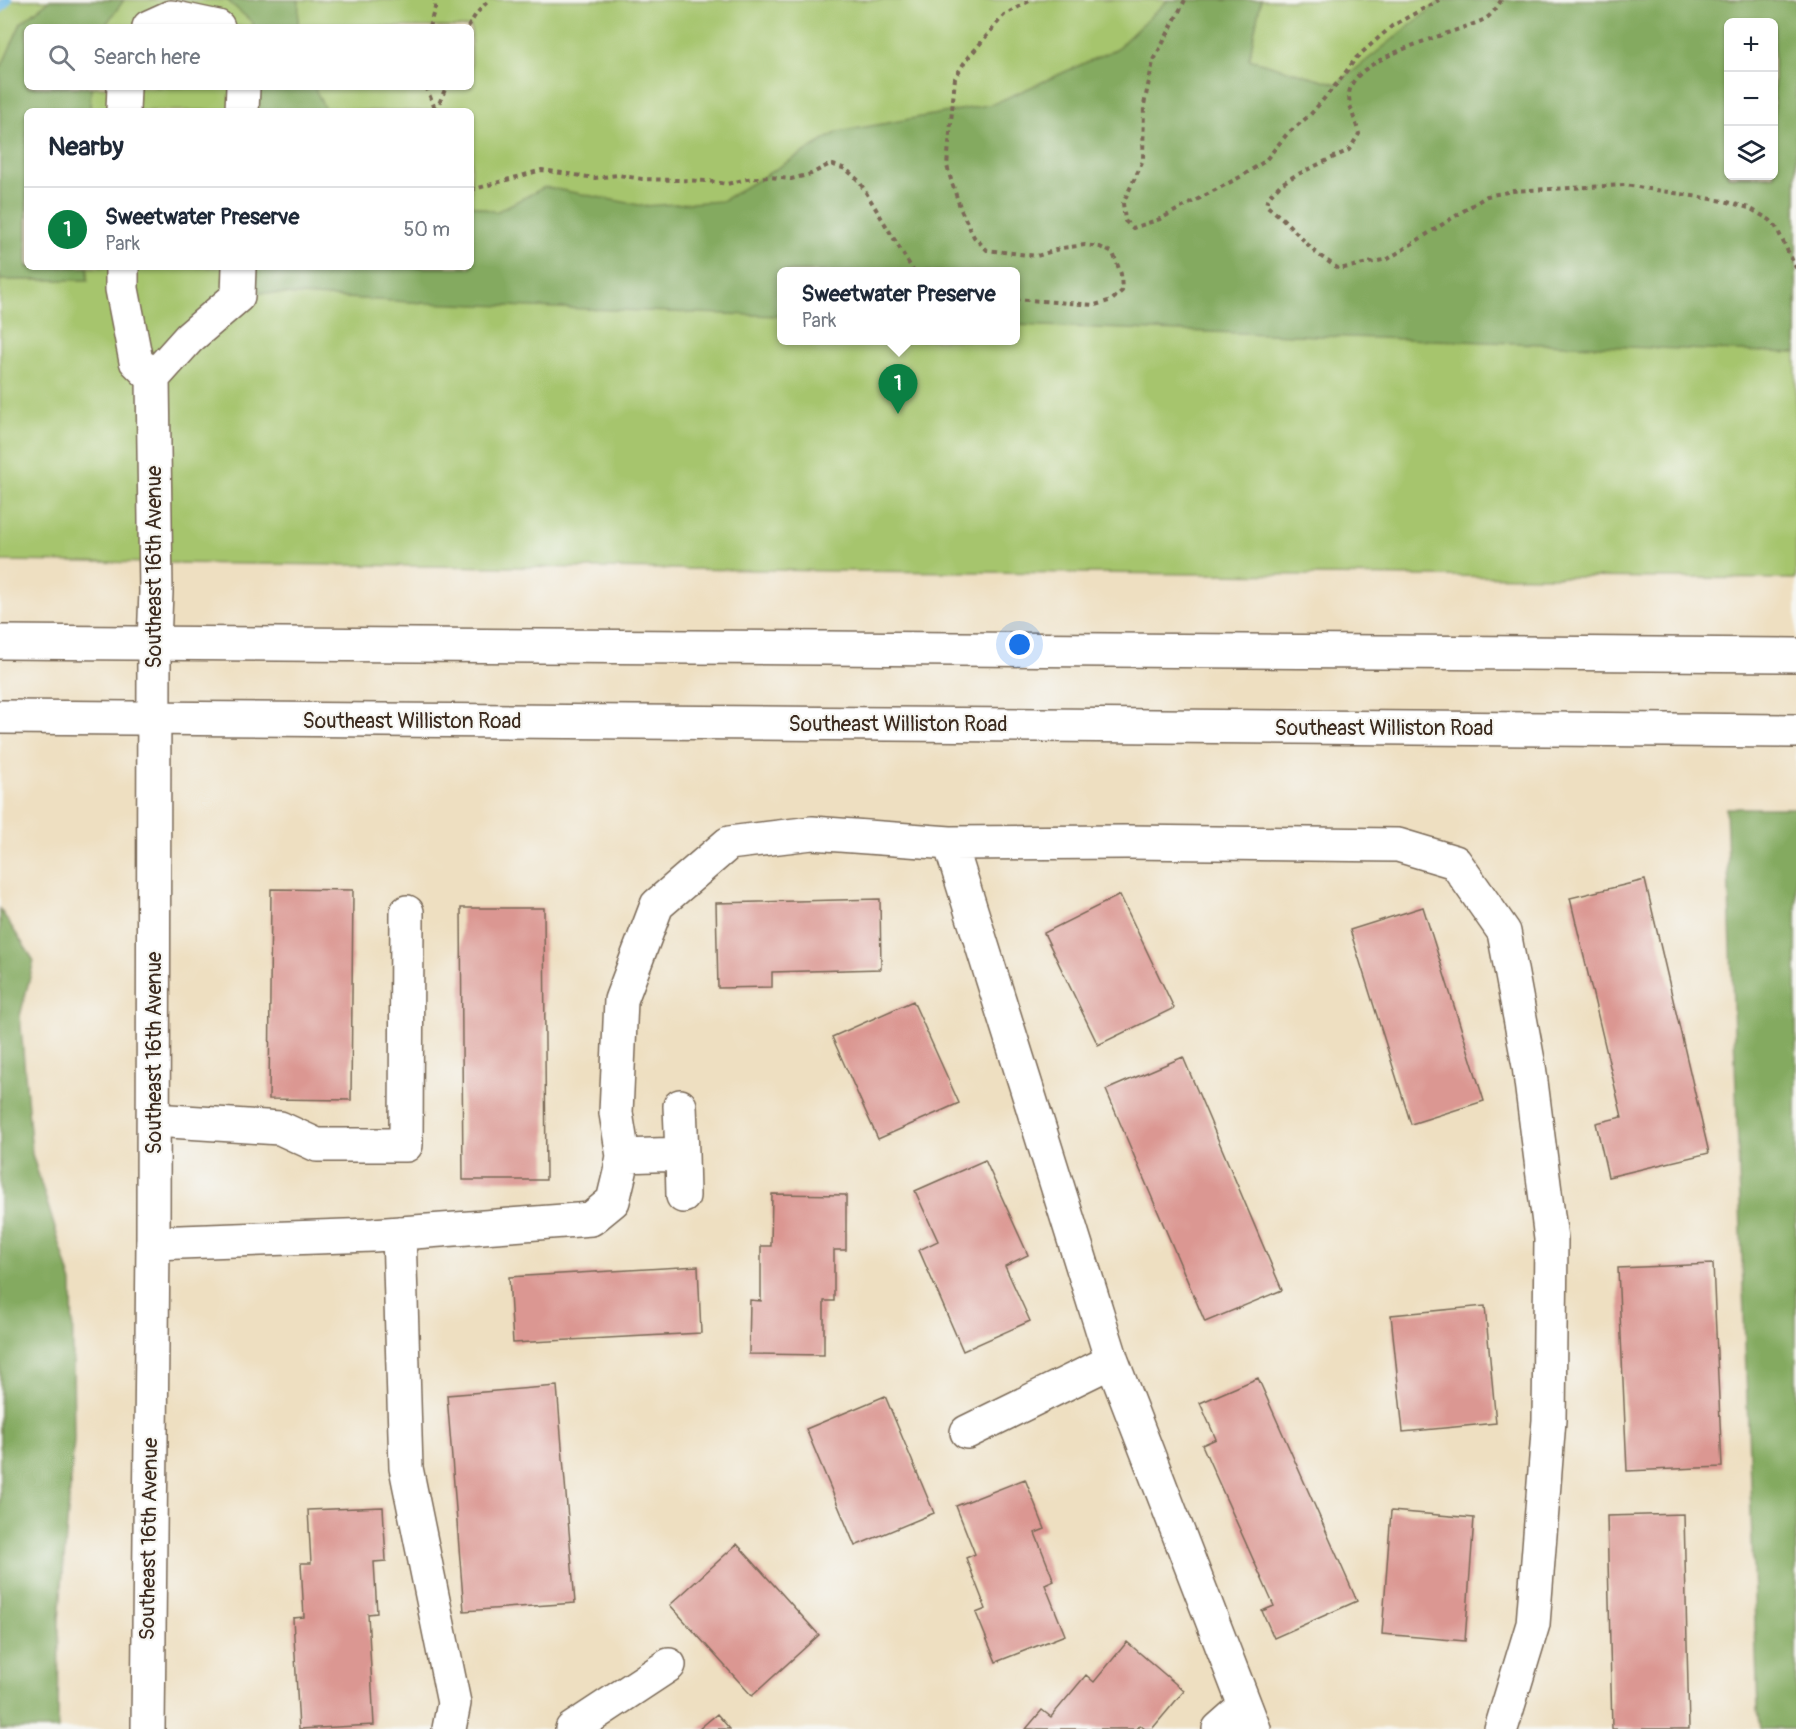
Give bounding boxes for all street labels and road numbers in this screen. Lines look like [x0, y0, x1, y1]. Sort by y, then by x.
street label: Southeast 16th Avenue [141, 465, 168, 668]
street label: Southeast Williston Road [302, 708, 522, 735]
street label: Southeast Williston Road [788, 711, 1008, 738]
street label: Southeast Williston Road [1274, 715, 1494, 742]
street label: Southeast 16th Avenue [141, 951, 168, 1154]
street label: Southeast 16th Avenue [134, 1437, 164, 1641]

